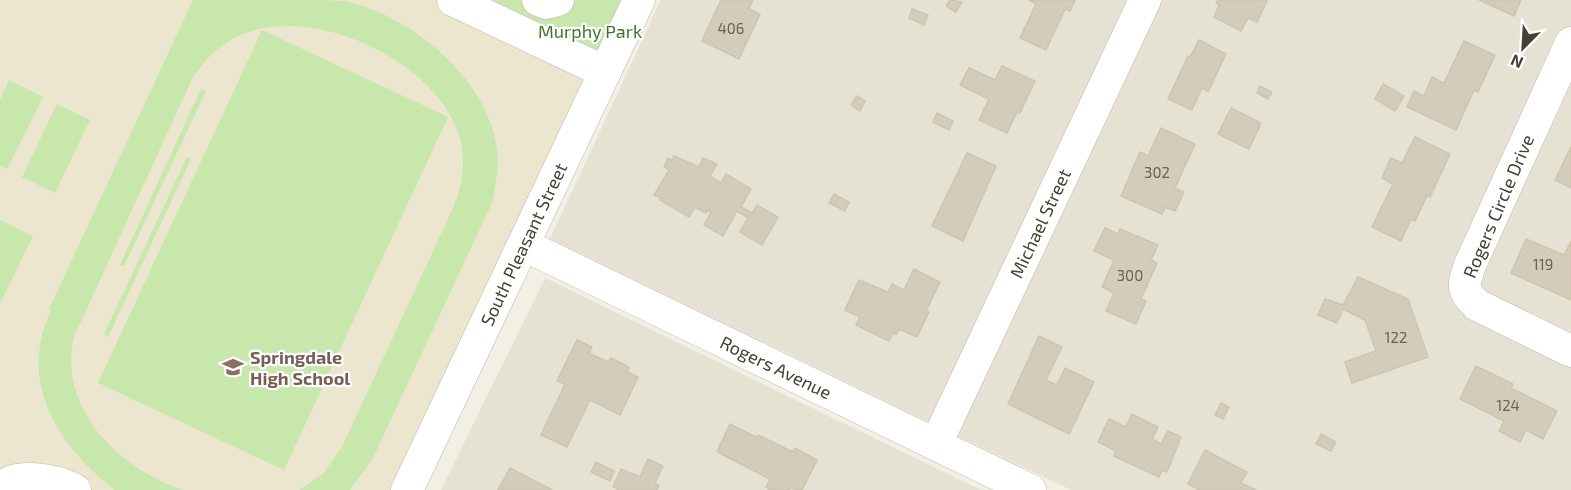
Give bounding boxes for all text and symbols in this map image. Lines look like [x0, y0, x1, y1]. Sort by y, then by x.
north arrow [1493, 18, 1553, 78]
house number: 406 [718, 19, 744, 37]
park label: Murphy Park [538, 20, 642, 42]
text: N [1508, 51, 1526, 73]
street label: Rogers Circle Drive [1458, 131, 1538, 281]
street label: South Pleasant Street [475, 159, 571, 329]
house number: 302 [1144, 163, 1170, 181]
street label: Michael Street [1005, 165, 1075, 281]
house number: 119 [1533, 255, 1553, 273]
house number: 300 [1117, 266, 1143, 284]
house number: 122 [1385, 328, 1407, 346]
street label: Rogers Avenue [717, 331, 835, 403]
place label: Springdale High School [250, 346, 350, 389]
school or university icon: Springdale High School [221, 355, 245, 379]
house number: 124 [1496, 396, 1520, 414]

